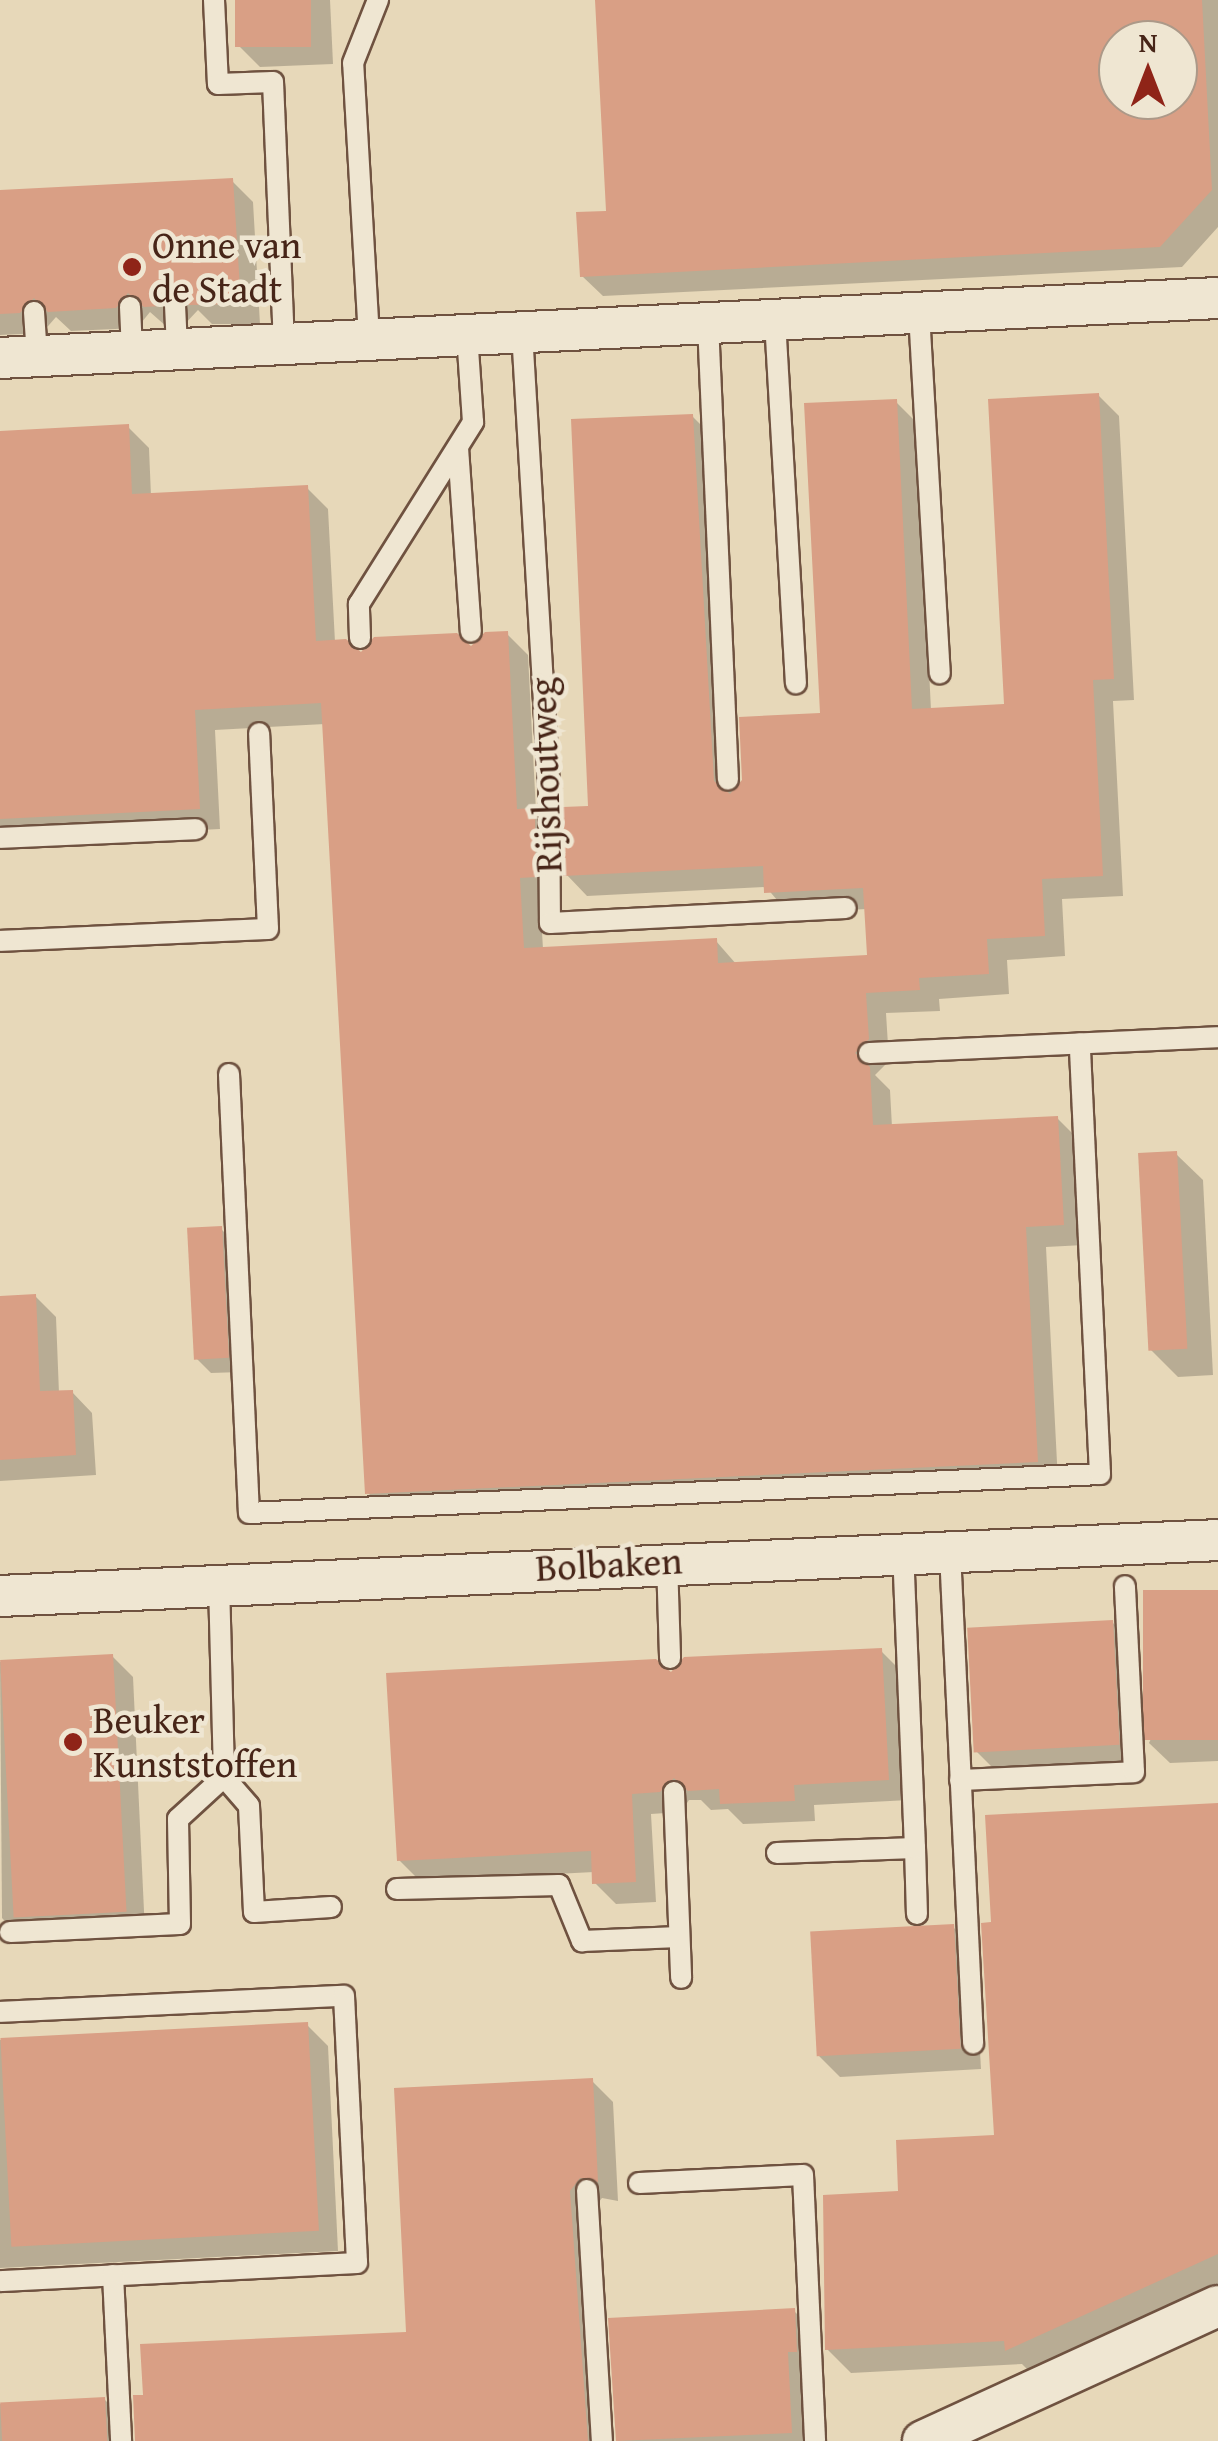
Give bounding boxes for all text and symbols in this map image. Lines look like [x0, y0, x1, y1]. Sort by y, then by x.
north arrow [1098, 20, 1198, 120]
text: N [1139, 21, 1157, 62]
place label: Onne van de Stadt [152, 222, 301, 312]
marker: Onne van de Stadt [121, 256, 143, 278]
street label: Rijshoutweg [519, 677, 571, 873]
street label: Bolbaken [534, 1537, 684, 1591]
place label: Beuker Kunststoffen [93, 1697, 297, 1786]
marker: Beuker Kunststoffen [62, 1731, 84, 1753]

